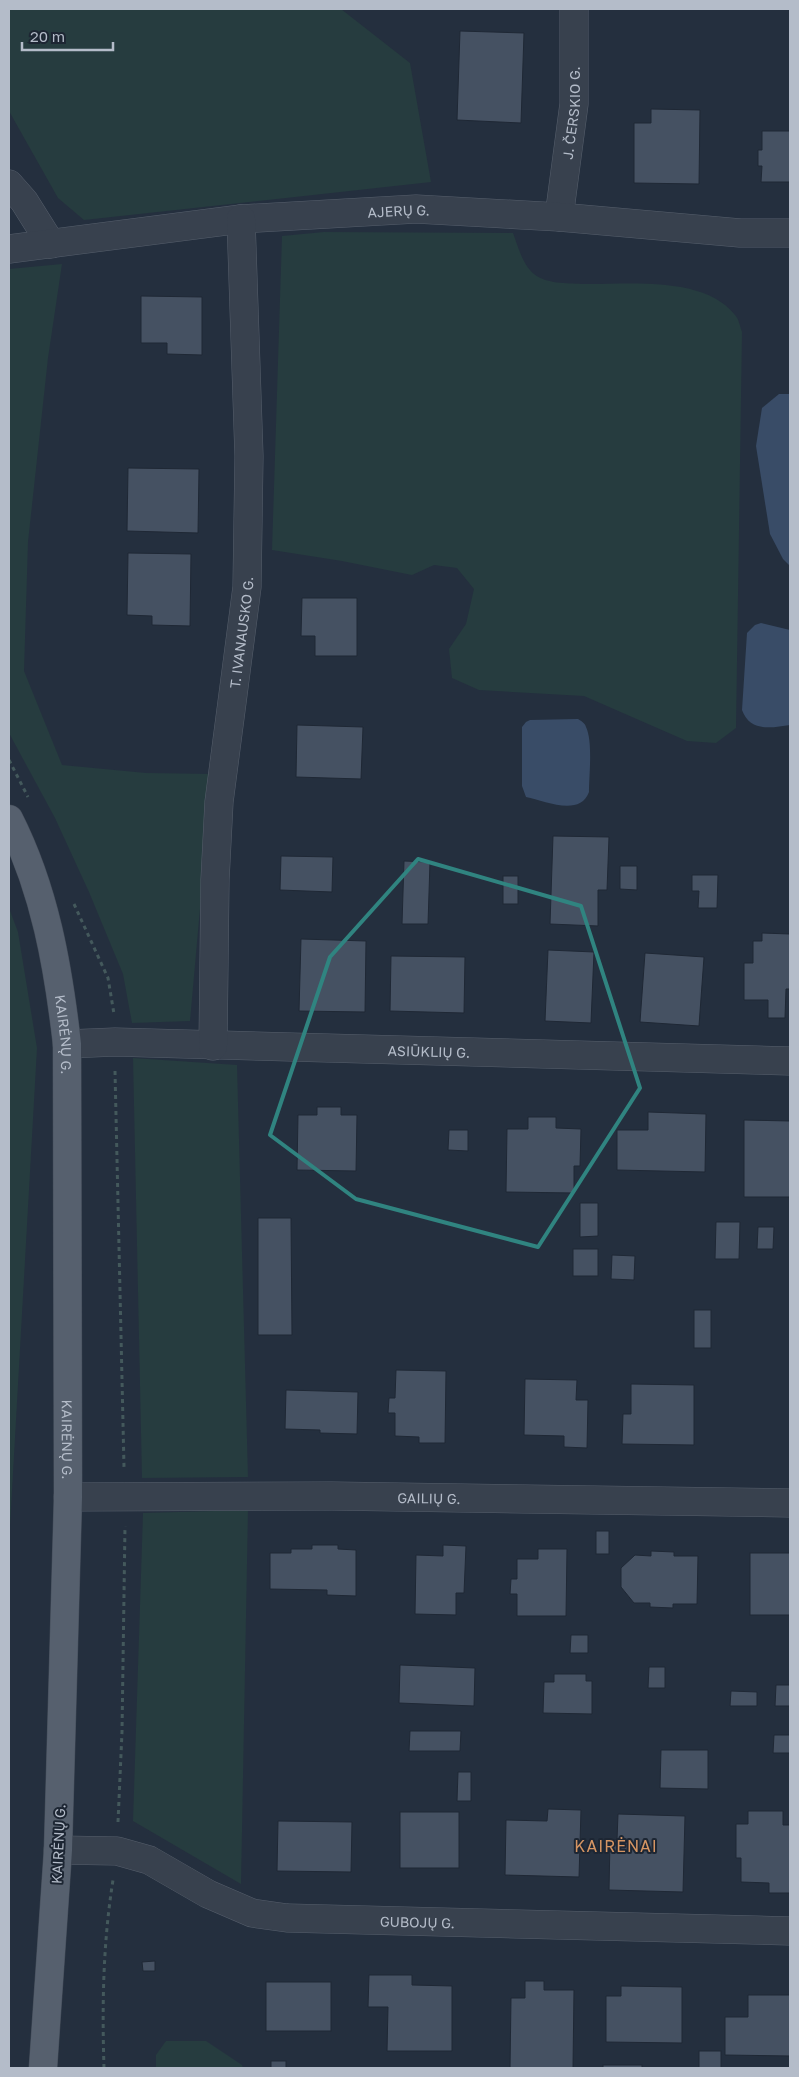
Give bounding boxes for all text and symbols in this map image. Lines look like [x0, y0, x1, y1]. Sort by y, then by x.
scale bar [22, 20, 114, 52]
text: 20 m [30, 27, 65, 45]
street label: J. ČERSKIO G. [558, 66, 583, 160]
street label: AJERŲ G. [367, 200, 431, 220]
street label: T. IVANAUSKO G. [225, 577, 256, 689]
street label: KAIRĖNŲ G. [52, 994, 76, 1074]
street label: ASIŪKLIŲ G. [387, 1041, 470, 1060]
street label: KAIRĖNŲ G. [59, 1399, 76, 1479]
street label: GAILIŲ G. [397, 1488, 461, 1506]
street label: KAIRĖNŲ G. [47, 1804, 69, 1884]
district label: KAIRĖNAI [574, 1836, 658, 1856]
street label: GUBOJŲ G. [380, 1912, 455, 1931]

